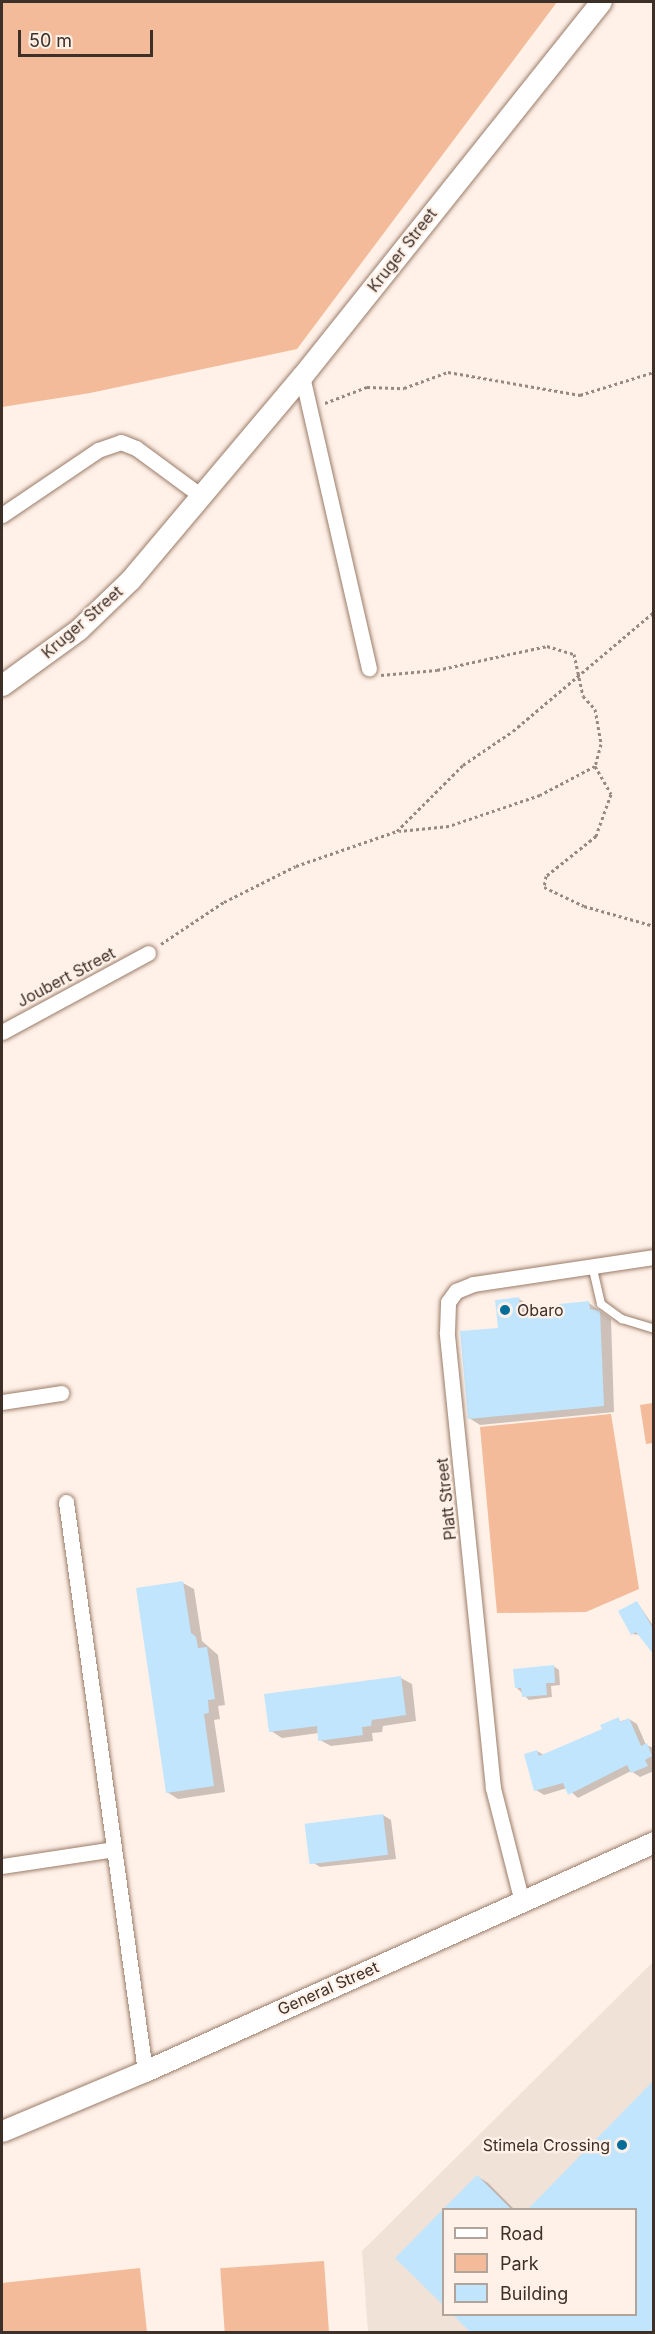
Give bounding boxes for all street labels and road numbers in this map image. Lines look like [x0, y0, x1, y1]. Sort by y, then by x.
street label: Kruger Street [363, 204, 441, 296]
street label: Kruger Street [38, 582, 126, 662]
street label: Joubert Street [14, 943, 118, 1011]
street label: Platt Street [432, 1457, 460, 1541]
street label: General Street [274, 1957, 382, 2019]

